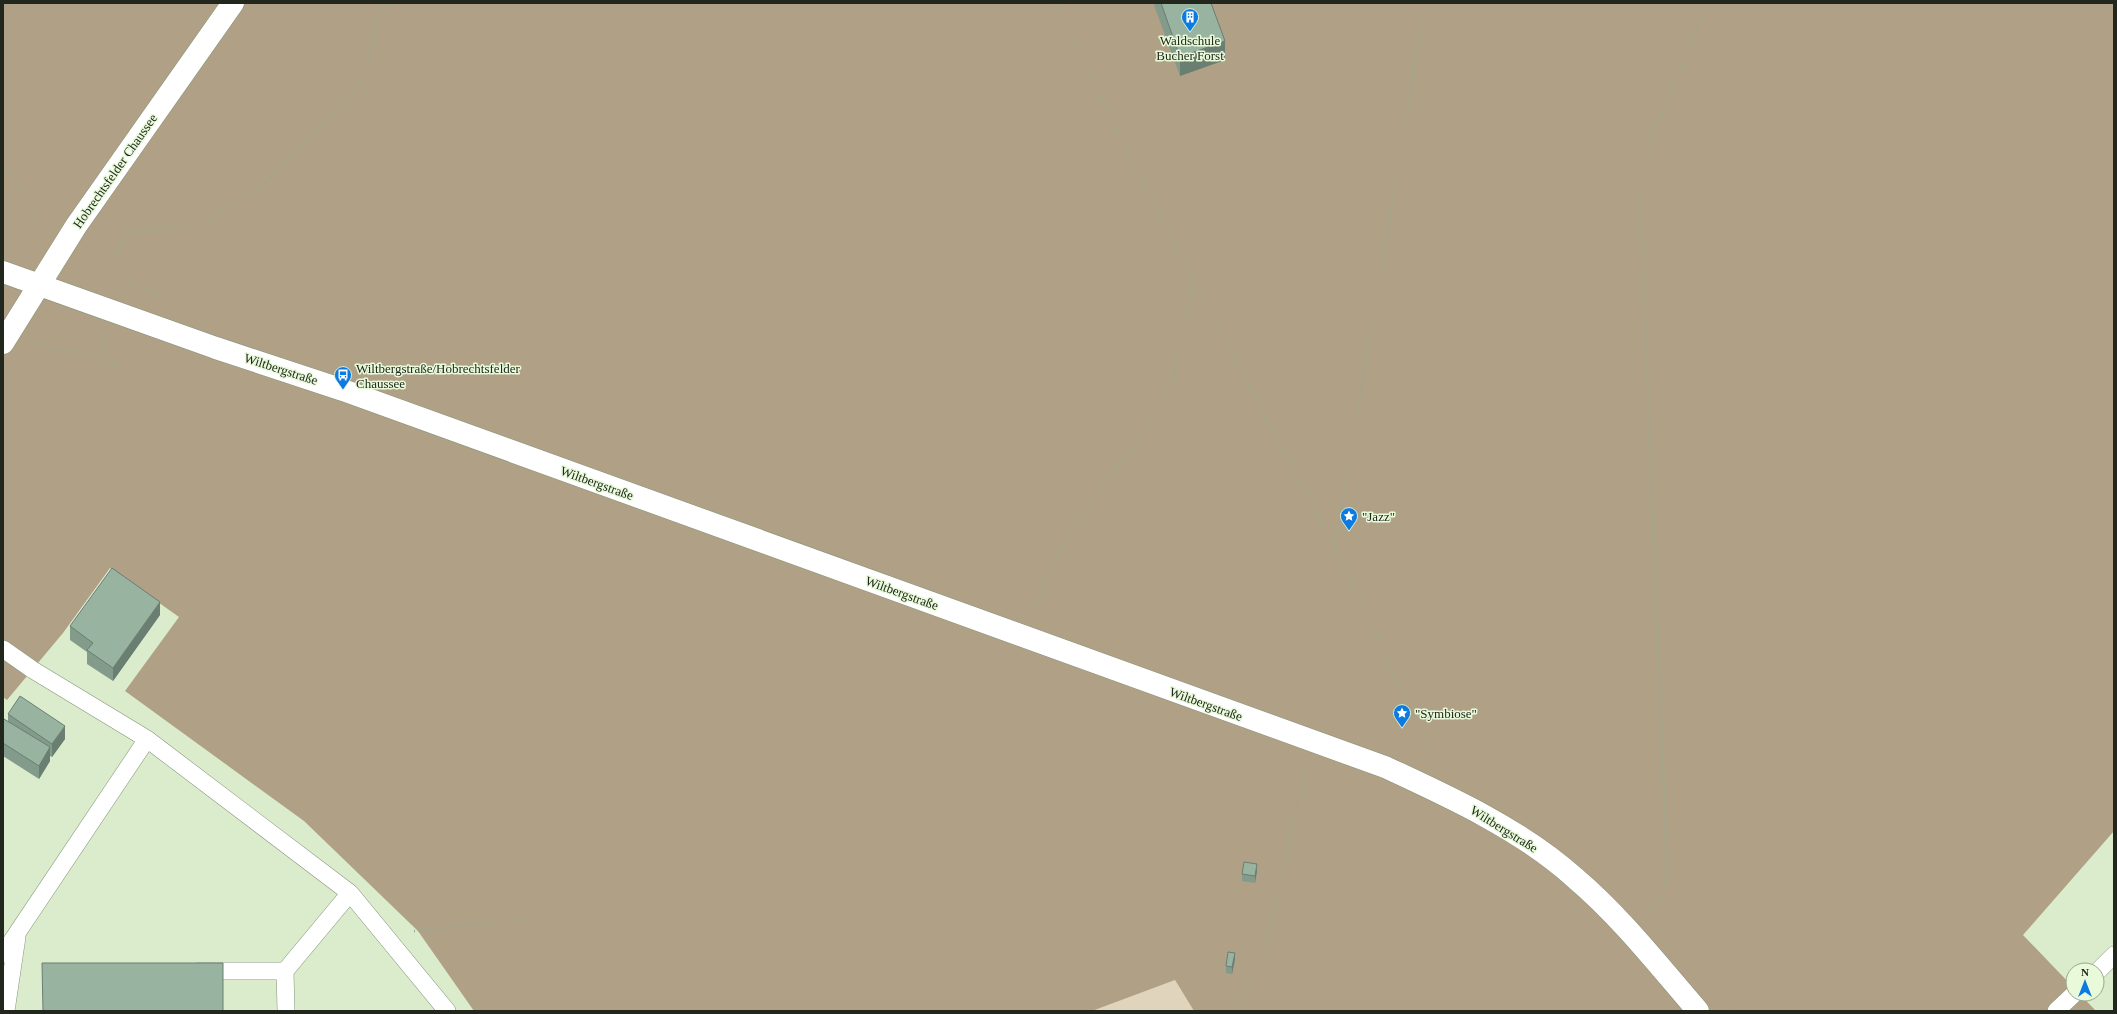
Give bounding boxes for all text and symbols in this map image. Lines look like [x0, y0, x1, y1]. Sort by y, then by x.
building icon: Waldschule Bucher Forst [1180, 7, 1200, 32]
place label: Waldschule Bucher Forst [1156, 33, 1224, 63]
street label: Hobrechtsfelder Chaussee [70, 111, 160, 231]
street label: Wiltbergstraße [242, 350, 320, 388]
place label: Wiltbergstraße/Hobrechtsfelder Chaussee [356, 361, 521, 391]
bus stop icon: Wiltbergstraße/Hobrechtsfelder Chaussee [333, 365, 353, 390]
street label: Wiltbergstraße [558, 463, 636, 503]
place icon: "Jazz" [1339, 506, 1359, 531]
place label: "Jazz" [1362, 509, 1395, 524]
street label: Wiltbergstraße [863, 573, 941, 613]
street label: Wiltbergstraße [1167, 684, 1245, 724]
place icon: "Symbiose" [1392, 703, 1412, 728]
place label: "Symbiose" [1415, 706, 1477, 721]
street label: Wiltbergstraße [1468, 802, 1541, 856]
north arrow [2065, 962, 2105, 1002]
text: N [2081, 966, 2089, 978]

